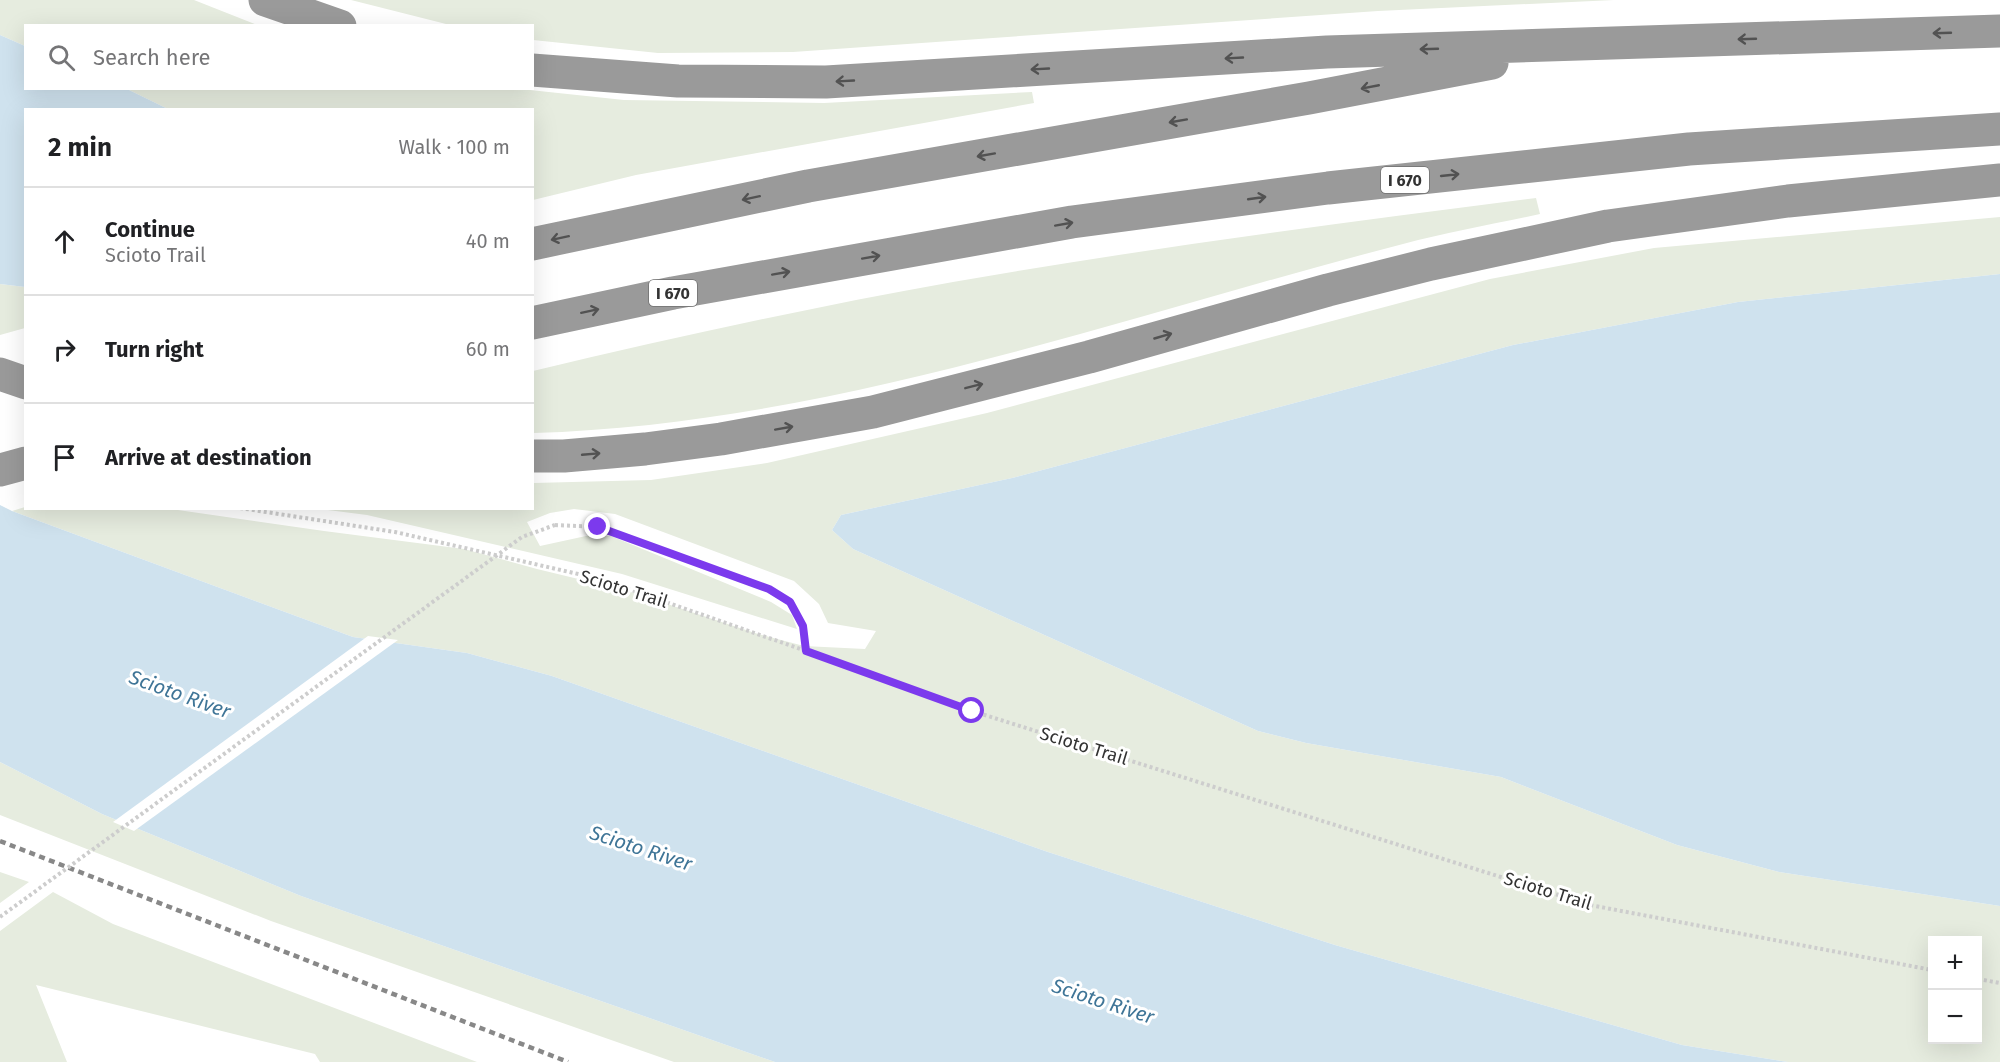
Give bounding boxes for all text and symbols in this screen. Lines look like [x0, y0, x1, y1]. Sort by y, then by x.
search box [24, 24, 534, 90]
one-way arrow [1932, 27, 1952, 38]
one-way arrow [1737, 33, 1757, 44]
icon: search [45, 41, 78, 74]
one-way arrow [1420, 43, 1440, 55]
text: Search here [93, 44, 211, 71]
one-way arrow [1225, 52, 1245, 63]
one-way arrow [1030, 64, 1050, 75]
one-way arrow [835, 76, 855, 87]
one-way arrow [1361, 82, 1380, 93]
one-way arrow [1169, 116, 1189, 127]
text: 2 min [48, 132, 112, 163]
text: Walk · 100 m [398, 135, 510, 159]
one-way arrow [977, 150, 996, 161]
road number: I 670 [1381, 167, 1429, 193]
one-way arrow [1440, 169, 1460, 180]
one-way arrow [1246, 192, 1266, 203]
one-way arrow [741, 193, 761, 204]
text: Continue [105, 216, 195, 243]
one-way arrow [1053, 218, 1073, 229]
icon: ahead [48, 225, 81, 258]
text: 40 m [466, 229, 510, 253]
one-way arrow [551, 233, 570, 245]
text: Scioto Trail [105, 243, 206, 267]
one-way arrow [861, 251, 881, 262]
one-way arrow [771, 267, 790, 278]
road number: I 670 [649, 280, 697, 306]
one-way arrow [579, 305, 599, 316]
one-way arrow [1153, 330, 1172, 341]
icon: right [48, 333, 81, 366]
text: Turn right [105, 336, 204, 363]
text: 60 m [466, 337, 510, 361]
one-way arrow [965, 380, 984, 392]
one-way arrow [774, 422, 793, 433]
icon: arrive [48, 441, 81, 474]
text: Arrive at destination [105, 444, 312, 471]
one-way arrow [580, 448, 600, 459]
route end [584, 513, 610, 539]
street label: Scioto Trail [577, 565, 671, 613]
water label: Scioto River [125, 664, 235, 724]
route start [958, 697, 984, 723]
street label: Scioto Trail [1037, 722, 1131, 770]
water label: Scioto River [586, 820, 696, 876]
street label: Scioto Trail [1501, 867, 1595, 915]
map controls [1928, 936, 1982, 1044]
button: + [1928, 936, 1982, 990]
water label: Scioto River [1048, 973, 1158, 1029]
button: − [1928, 990, 1982, 1044]

